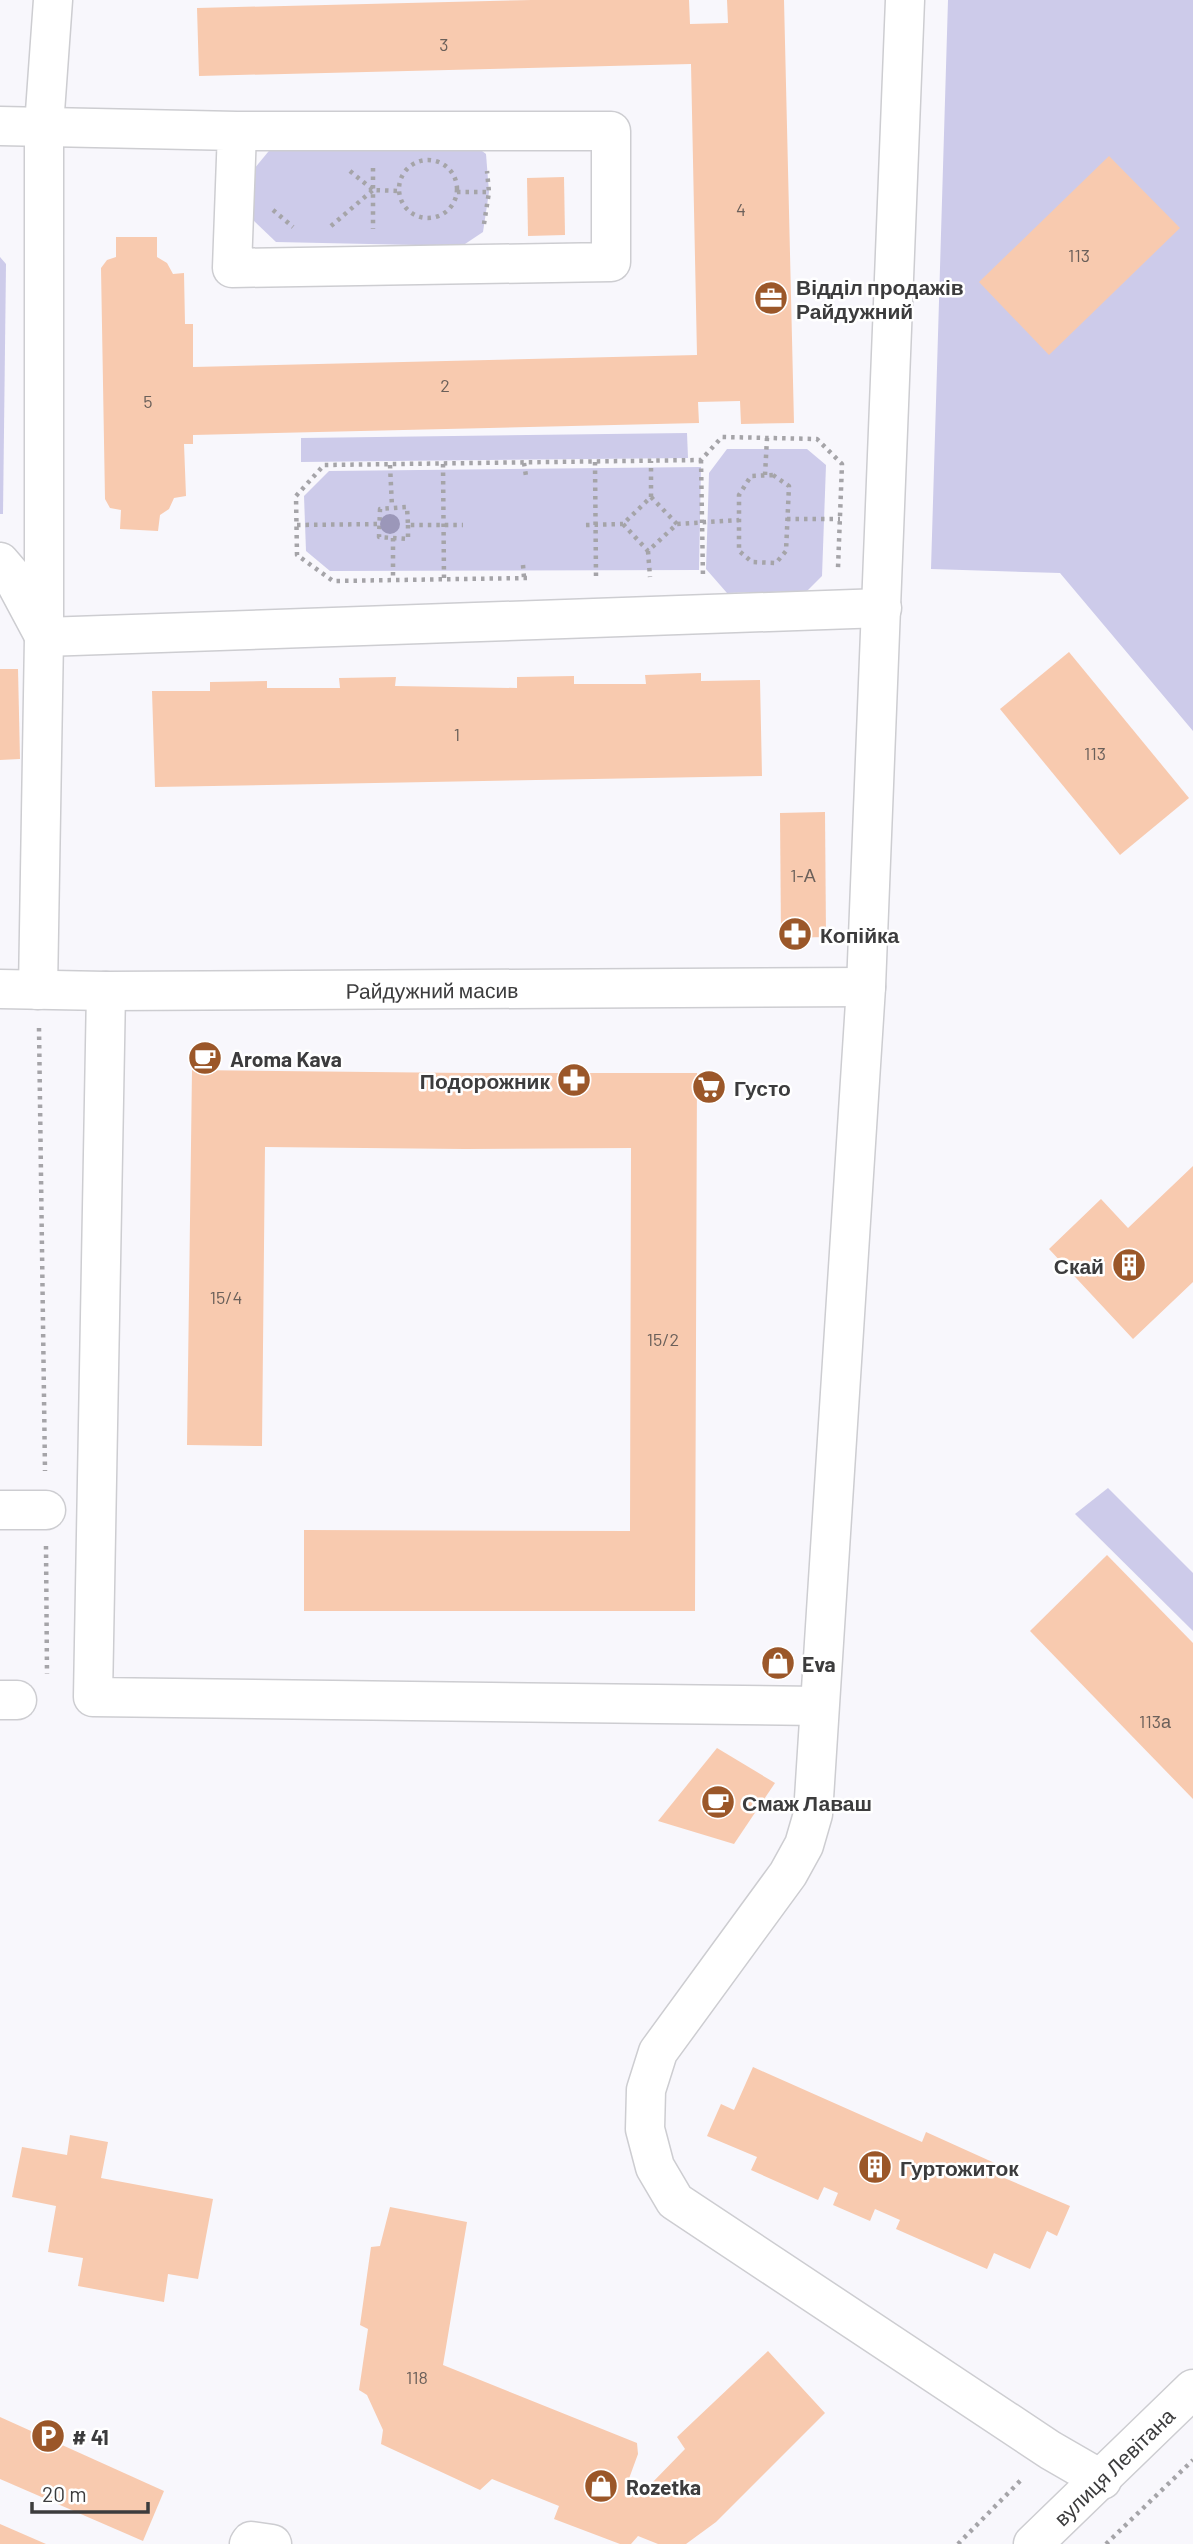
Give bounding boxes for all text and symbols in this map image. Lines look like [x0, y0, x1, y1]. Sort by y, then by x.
house number: 3 [439, 33, 449, 55]
house number: 4 [736, 198, 746, 220]
house number: 113 [1068, 244, 1090, 266]
place label: Відділ продажів Райдужний [796, 274, 964, 323]
office icon: Відділ продажів Райдужний [752, 279, 790, 317]
house number: 2 [440, 374, 450, 396]
house number: 5 [143, 390, 153, 412]
house number: 1 [454, 723, 460, 745]
house number: 113 [1084, 742, 1106, 764]
house number: 1-А [790, 864, 816, 886]
pharmacy icon: Копійка [776, 915, 814, 953]
place label: Копійка [820, 922, 900, 947]
street label: Райдужний масив [346, 976, 518, 1002]
cafe icon: Aroma Kava [186, 1039, 224, 1077]
place label: Aroma Kava [230, 1046, 342, 1071]
pharmacy icon: Подорожник [555, 1061, 593, 1099]
place label: Подорожник [420, 1068, 550, 1093]
supermarket icon: Густо [690, 1068, 728, 1106]
place label: Густо [734, 1075, 791, 1100]
building icon: Скай [1110, 1246, 1148, 1284]
place label: Скай [1054, 1253, 1104, 1278]
house number: 15/4 [210, 1286, 242, 1308]
house number: 15/2 [647, 1328, 679, 1350]
shop icon: Eva [759, 1644, 797, 1682]
place label: Eva [802, 1651, 836, 1676]
house number: 113а [1139, 1710, 1172, 1732]
cafe icon: Смаж Лаваш [699, 1783, 737, 1821]
place label: Смаж Лаваш [742, 1790, 872, 1815]
building icon: Гуртожиток [856, 2148, 894, 2186]
place label: Гуртожиток [900, 2155, 1019, 2180]
house number: 118 [406, 2366, 428, 2388]
street label: вулиця Левітана [1048, 2402, 1179, 2530]
parking icon: # 41 [29, 2417, 67, 2455]
place label: # 41 [72, 2424, 109, 2449]
shop icon: Rozetka [582, 2467, 620, 2505]
scale bar [32, 2470, 147, 2514]
place label: Rozetka [626, 2474, 701, 2499]
text: 20 m [42, 2481, 87, 2506]

